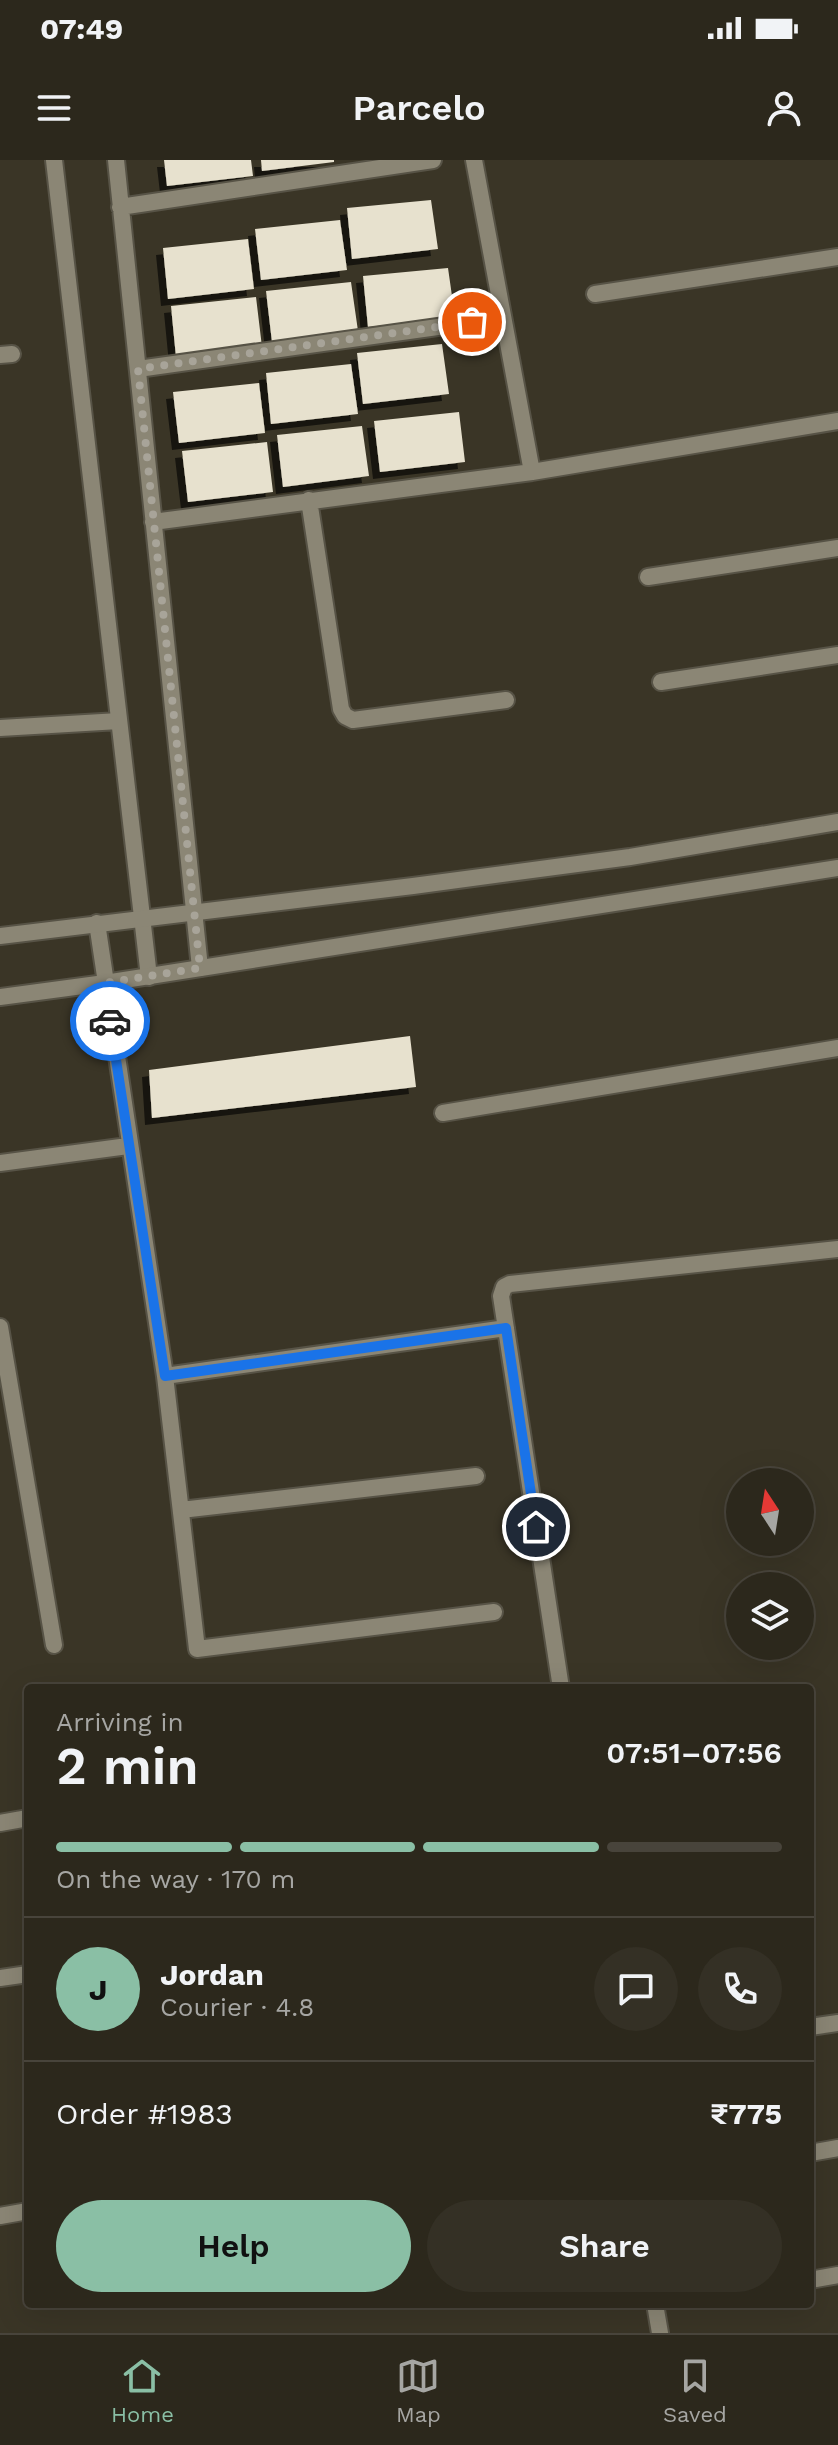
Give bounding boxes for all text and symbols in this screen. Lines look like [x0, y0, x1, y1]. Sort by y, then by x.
text: 07:49 [40, 11, 123, 46]
icon: menu [32, 86, 76, 130]
icon: person [762, 86, 806, 130]
text: Parcelo [353, 87, 485, 129]
pin [438, 288, 506, 356]
icon: bag [450, 300, 494, 344]
courier [70, 981, 150, 1061]
icon: car [88, 999, 132, 1043]
north arrow [726, 1468, 814, 1556]
map controls [726, 1468, 814, 1660]
pin [502, 1493, 570, 1561]
icon: home [514, 1505, 558, 1549]
button: layers [726, 1572, 814, 1660]
text: Arriving in [56, 1707, 184, 1737]
text: 07:51–07:56 [606, 1735, 782, 1770]
text: 2 min [56, 1736, 199, 1797]
text: On the way · 170 m [56, 1864, 295, 1894]
button: chat [594, 1947, 678, 2031]
button: phone [698, 1947, 782, 2031]
text: Jordan [160, 1957, 264, 1992]
text: J [89, 1972, 107, 2007]
text: Courier · 4.8 [160, 1992, 314, 2022]
text: Order #1983 [56, 2096, 233, 2131]
text: ₹775 [710, 2096, 782, 2131]
button: Help [56, 2200, 411, 2292]
button: Share [427, 2200, 782, 2292]
tab: Home [111, 2354, 174, 2427]
tab: Map [396, 2354, 441, 2427]
tab: Saved [663, 2354, 727, 2427]

